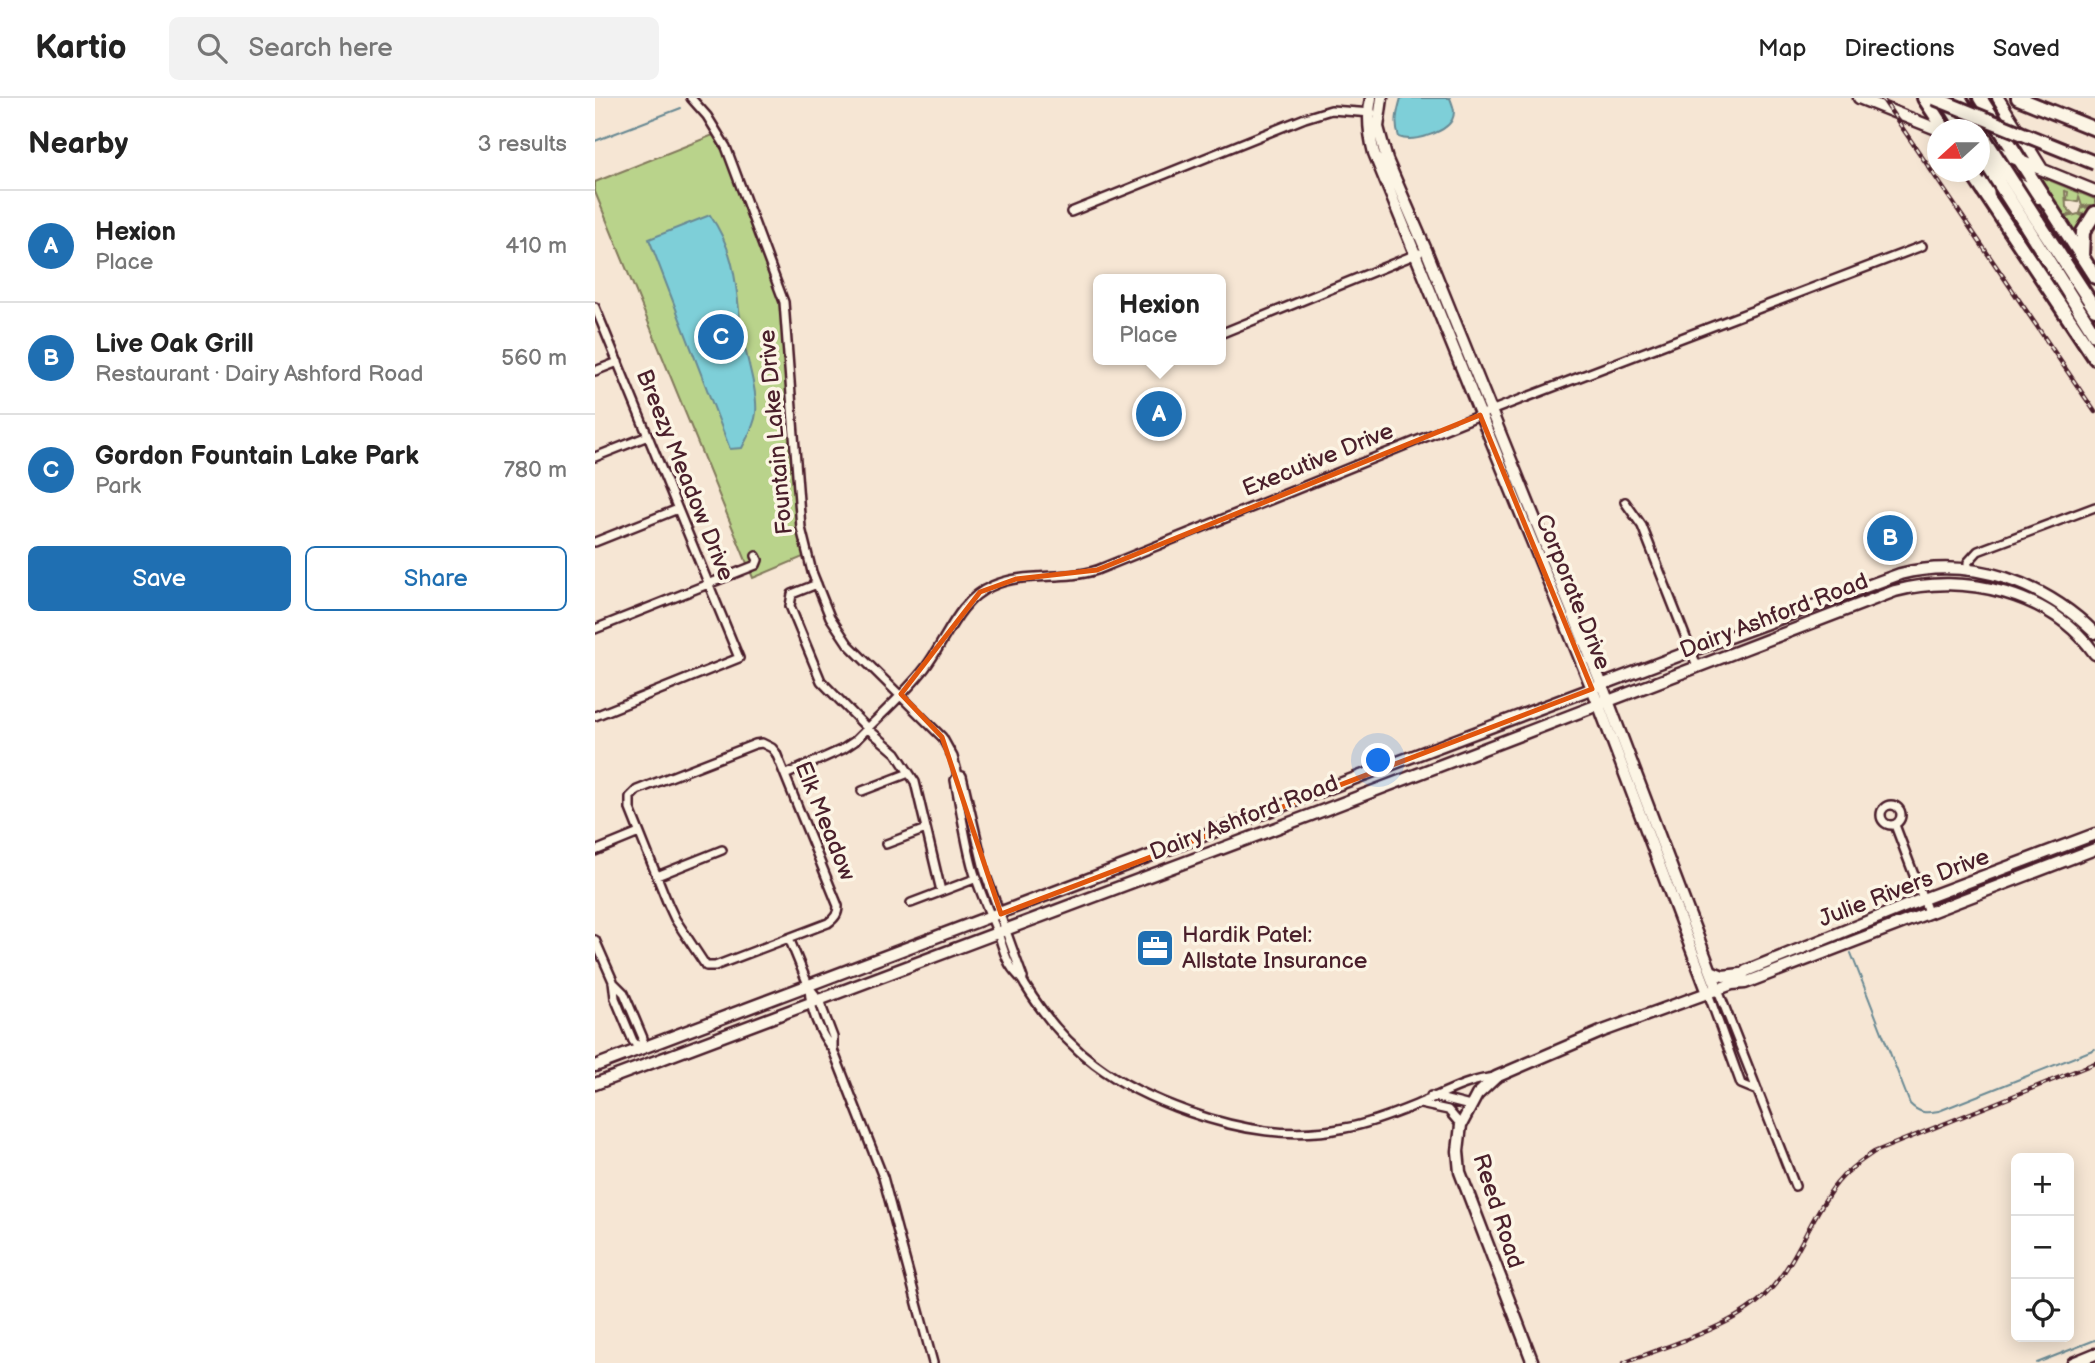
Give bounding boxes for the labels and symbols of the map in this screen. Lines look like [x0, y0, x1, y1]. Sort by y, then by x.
north arrow [1927, 119, 1990, 182]
pin: C [698, 311, 744, 363]
street label: Fountain Lake Drive [753, 328, 799, 536]
street label: Breezy Meadow Drive [630, 365, 740, 585]
pin: A [1136, 388, 1182, 440]
street label: Executive Drive [1238, 417, 1398, 503]
street label: Corporate Drive [1529, 510, 1617, 674]
pin: B [1867, 512, 1913, 564]
street label: Dairy Ashford Road [1676, 567, 1872, 665]
your location [1361, 743, 1395, 777]
street label: Elk Meadow [788, 757, 862, 885]
street label: Dairy Ashford Road [1146, 769, 1342, 867]
street label: Julie Rivers Drive [1815, 843, 1993, 933]
place label: Hardik Patel: Allstate Insurance [1182, 921, 1367, 975]
office icon: Hardik Patel: Allstate Insurance [1134, 927, 1176, 969]
street label: Reed Road [1466, 1150, 1530, 1272]

